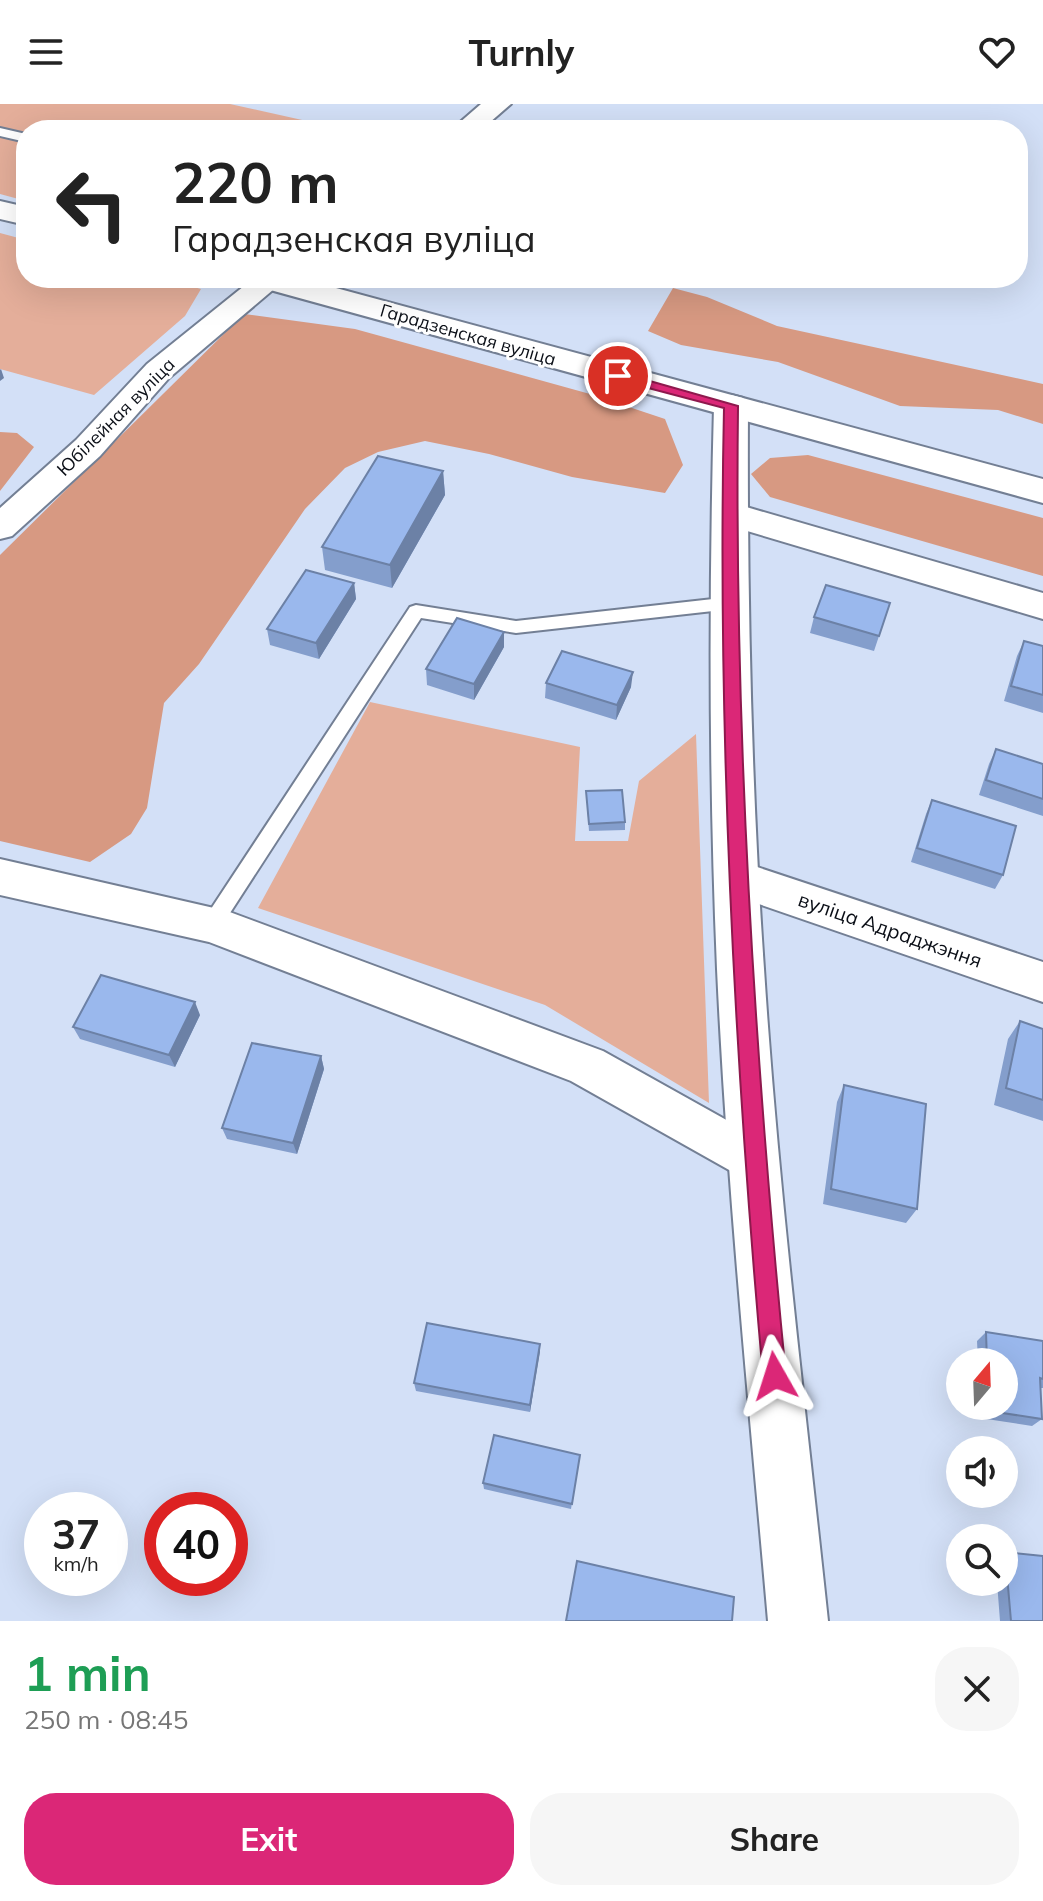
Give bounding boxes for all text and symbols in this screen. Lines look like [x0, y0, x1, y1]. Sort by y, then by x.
icon: menu [24, 30, 68, 74]
text: Turnly [469, 30, 574, 75]
icon: heart [975, 30, 1019, 74]
text: 220 m [172, 147, 339, 217]
icon: left [40, 152, 144, 256]
text: Гарадзенская вуліца [172, 216, 536, 261]
street label: Гарадзенская вуліца [378, 298, 559, 371]
pin [584, 342, 652, 410]
street label: Юбілейная вуліца [52, 353, 179, 480]
icon: arrive [596, 354, 640, 398]
street label: вуліца Адраджэння [795, 886, 985, 973]
position arrow [733, 1334, 817, 1418]
north arrow [946, 1348, 1018, 1420]
map controls [946, 1348, 1018, 1596]
button: sound [946, 1436, 1018, 1508]
speed limit sign: 40 [144, 1492, 248, 1596]
text: 37 [52, 1509, 100, 1559]
button: search [946, 1524, 1018, 1596]
text: km/h [53, 1551, 99, 1576]
text: 1 min [24, 1643, 151, 1703]
button: close [935, 1647, 1019, 1731]
text: 250 m · 08:45 [24, 1703, 188, 1736]
button: Exit [24, 1793, 514, 1885]
button: Share [530, 1793, 1019, 1885]

